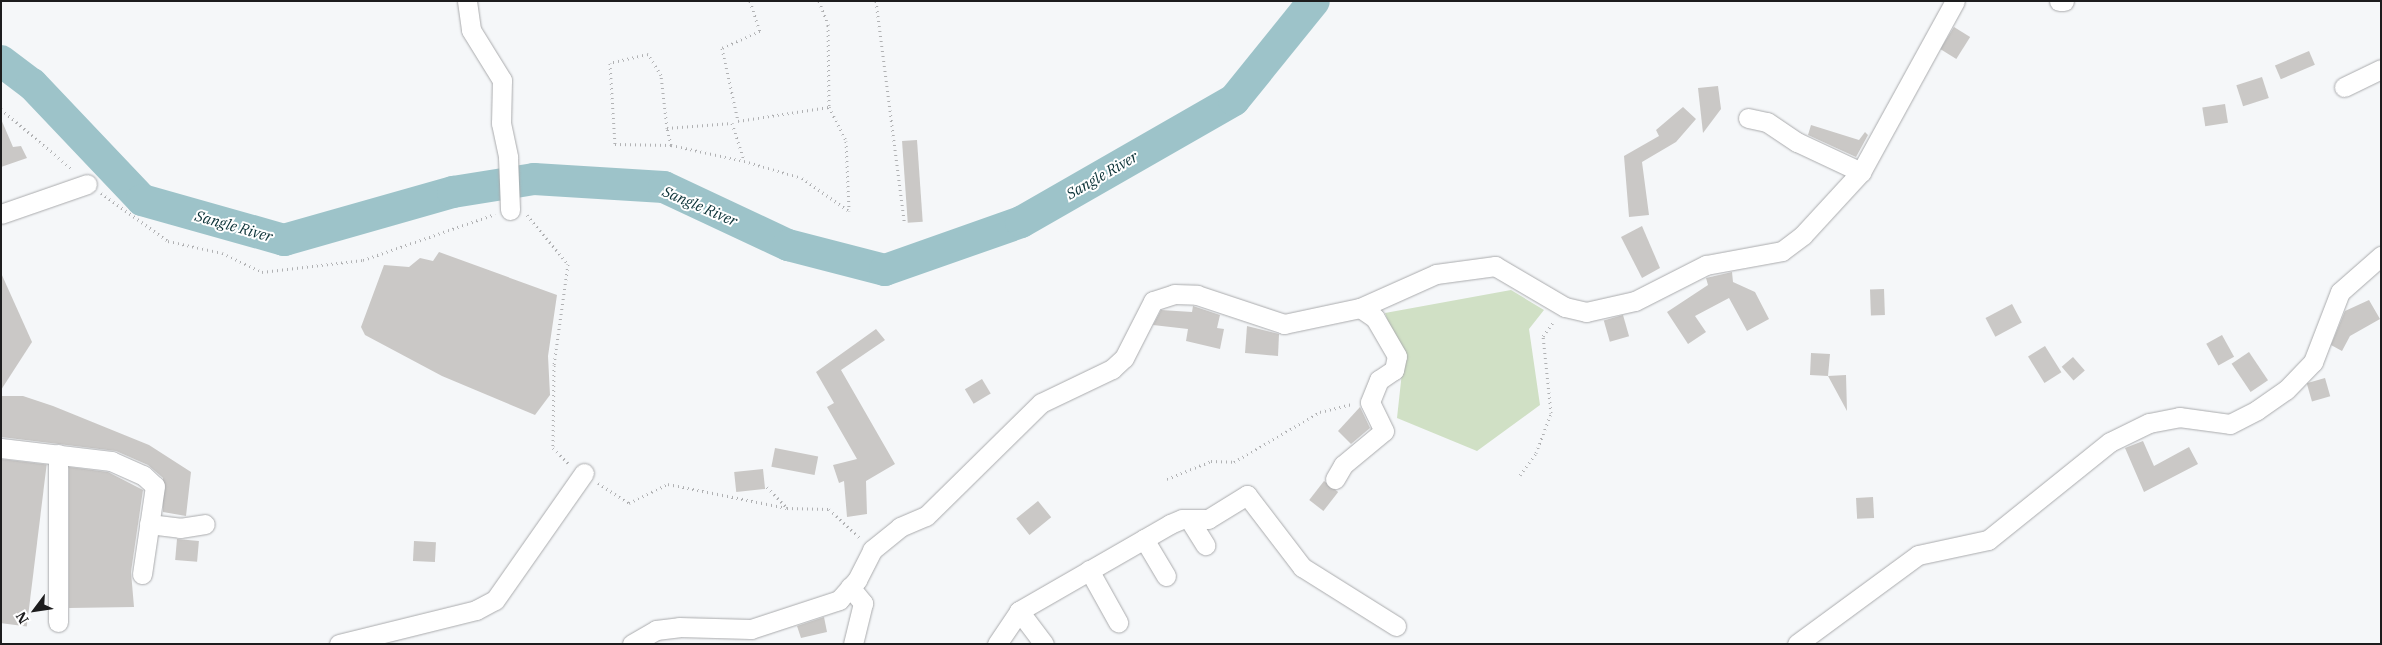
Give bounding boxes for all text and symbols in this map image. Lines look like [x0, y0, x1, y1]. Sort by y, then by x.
water label: Sangle River [1063, 147, 1141, 203]
water label: Sangle River [660, 182, 740, 230]
water label: Sangle River [193, 206, 275, 246]
north arrow [10, 585, 60, 635]
text: N [12, 608, 33, 627]

